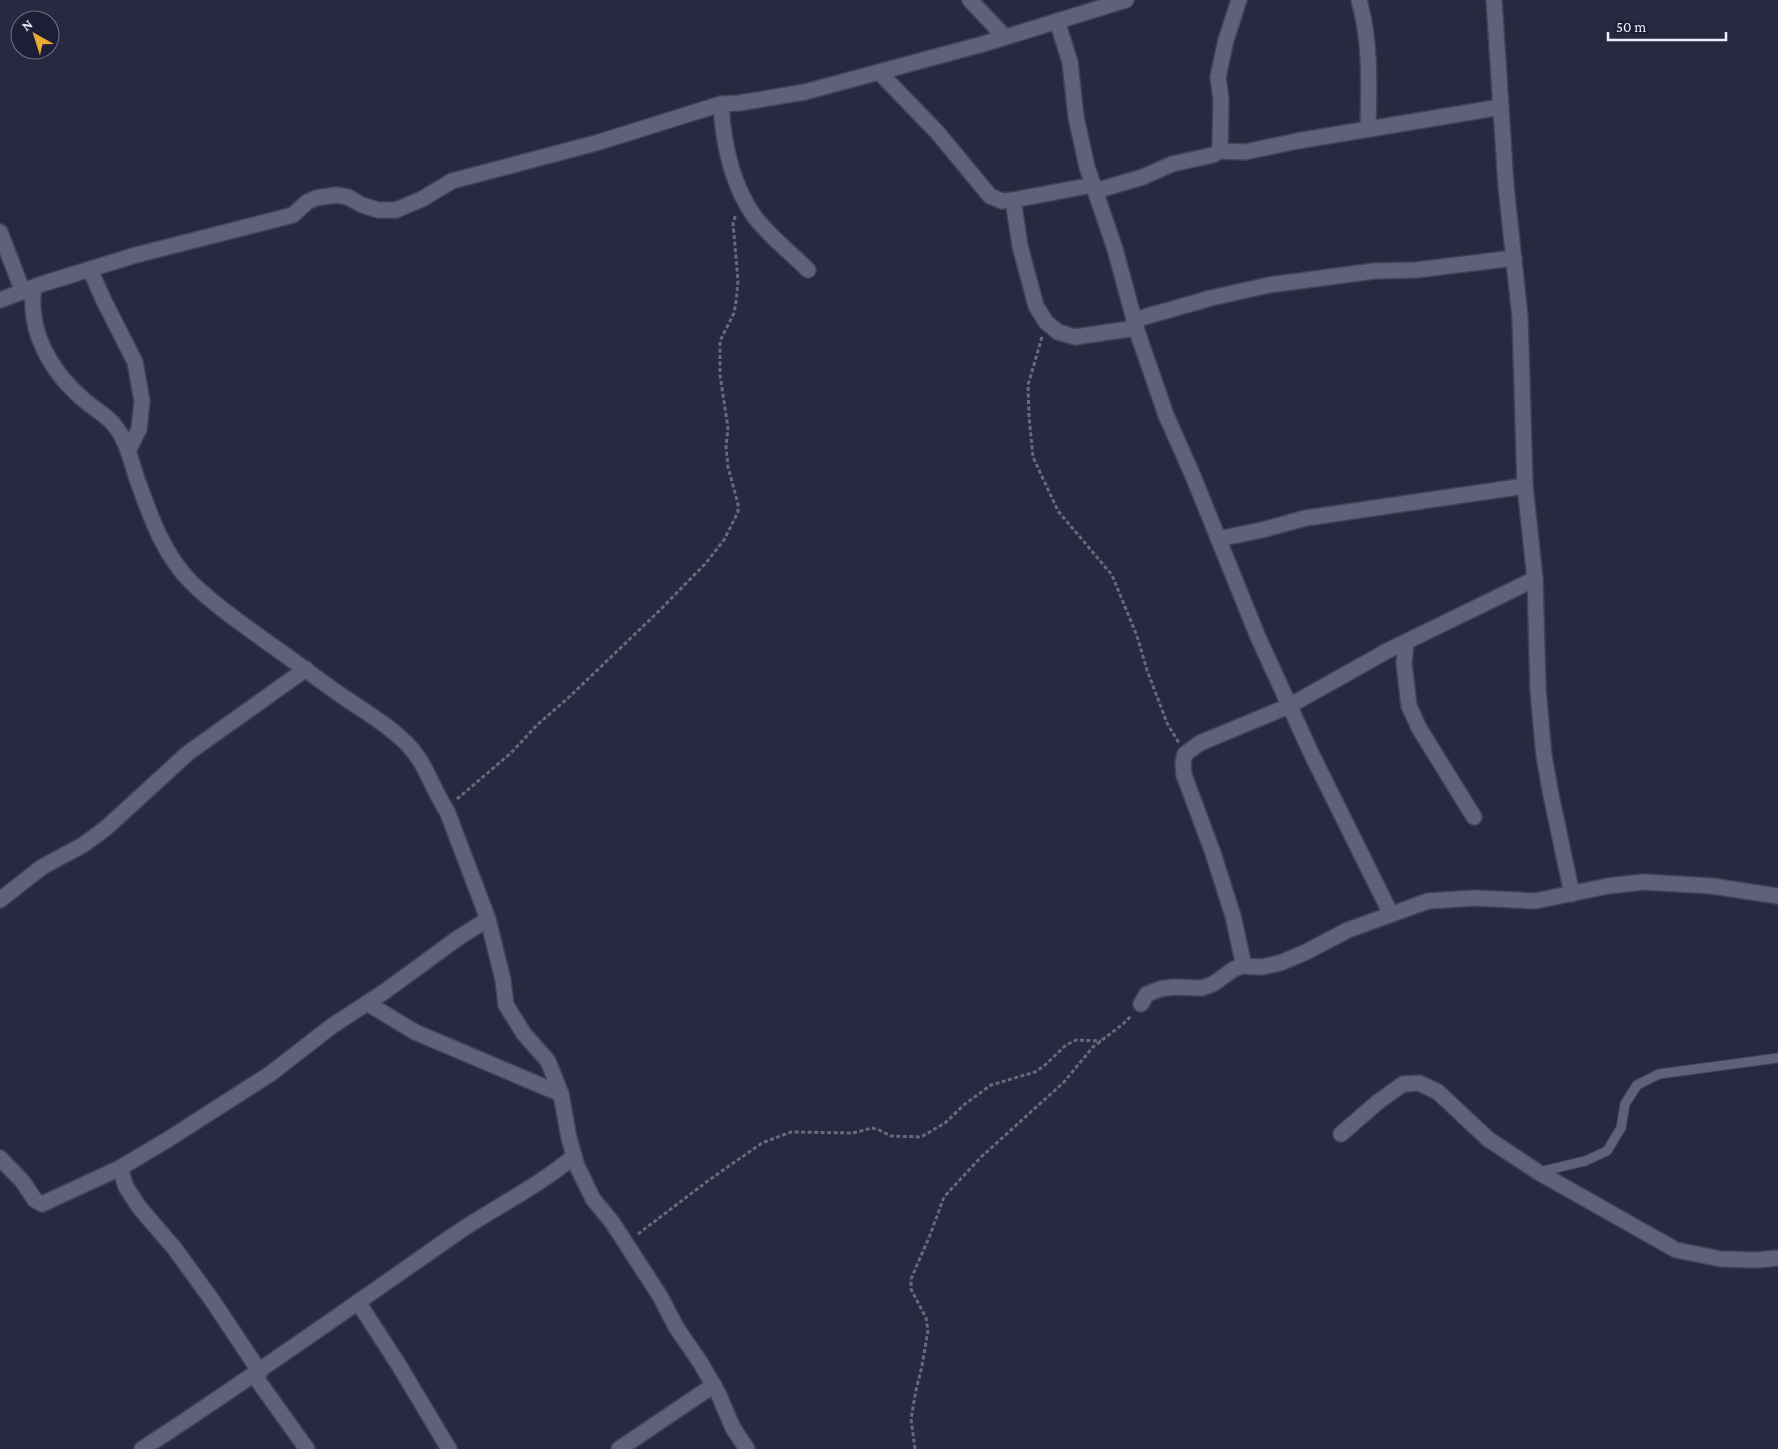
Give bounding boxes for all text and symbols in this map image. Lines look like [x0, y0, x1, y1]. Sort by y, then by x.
north arrow [10, 10, 60, 60]
scale bar [1608, 10, 1726, 42]
text: N [18, 15, 36, 34]
text: 50 m [1616, 19, 1646, 35]

